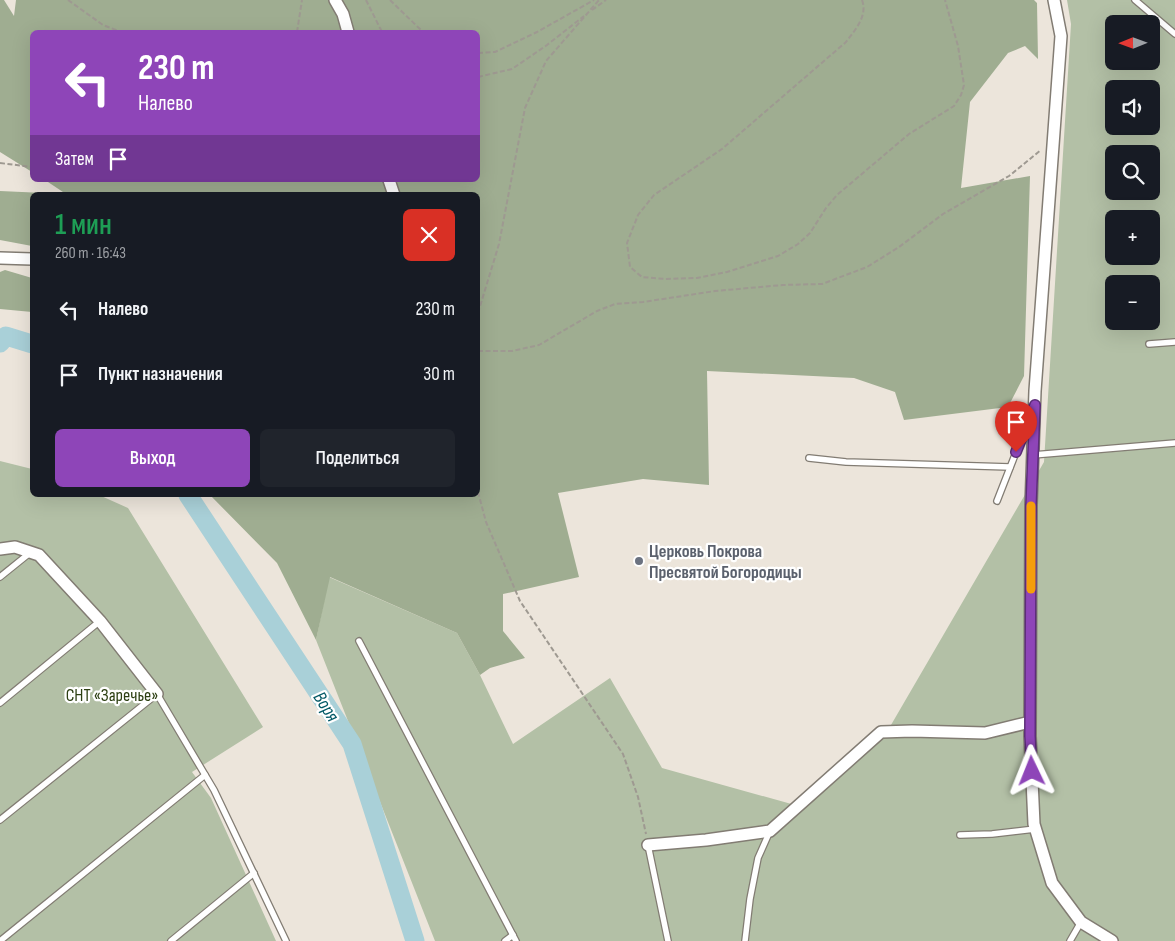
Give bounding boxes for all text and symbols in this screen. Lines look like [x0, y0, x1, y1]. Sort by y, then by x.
north arrow [1105, 15, 1160, 70]
map controls [1105, 15, 1160, 330]
text: 230 m [138, 47, 214, 90]
icon: left [55, 50, 120, 115]
button: sound [1105, 80, 1160, 135]
text: Налево [138, 90, 193, 117]
icon: arrive [104, 145, 132, 173]
button: search [1105, 145, 1160, 200]
text: Затем [55, 148, 94, 171]
text: 1 мин [55, 207, 112, 243]
button: close [403, 209, 455, 261]
button: + [1105, 210, 1160, 265]
text: 260 m · 16:43 [55, 244, 126, 263]
button: − [1105, 275, 1160, 330]
icon: left [55, 296, 83, 324]
text: Налево [98, 298, 148, 321]
text: 230 m [415, 298, 455, 321]
icon: arrive [55, 361, 83, 389]
text: Пункт назначения [98, 363, 223, 386]
text: 30 m [423, 363, 455, 386]
pin [995, 401, 1037, 452]
icon: arrive [1002, 408, 1030, 436]
button: Выход [55, 429, 250, 487]
button: Поделиться [260, 429, 455, 487]
place label: Церковь Покрова Пресвятой Богородицы [649, 541, 802, 583]
marker: Церковь Покрова Пресвятой Богородицы [633, 555, 645, 567]
park label: СНТ «Заречье» [66, 685, 158, 706]
water label: Воря [308, 688, 344, 727]
position arrow [1005, 744, 1057, 796]

